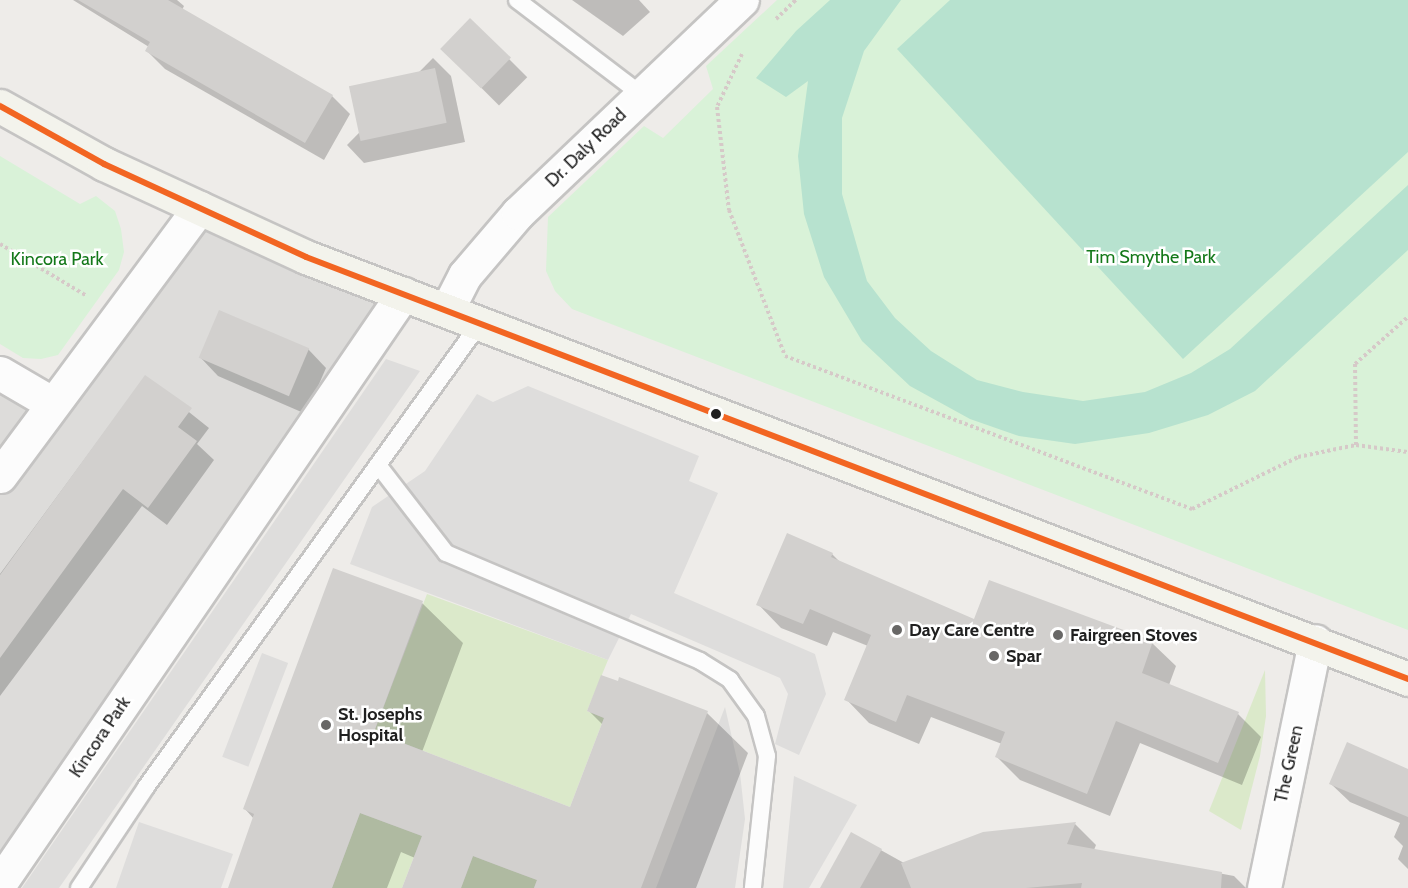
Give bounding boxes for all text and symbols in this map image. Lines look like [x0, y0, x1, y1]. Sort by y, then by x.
street label: Dr. Daly Road [541, 104, 631, 192]
park label: Tim Smythe Park [1086, 246, 1216, 268]
park label: Kincora Park [10, 248, 104, 270]
unlabelled marker [710, 408, 722, 420]
place label: Day Care Centre [909, 619, 1034, 641]
marker: Day Care Centre [890, 623, 904, 637]
place label: Fairgreen Stoves [1070, 624, 1197, 646]
marker: Fairgreen Stoves [1051, 628, 1065, 642]
place label: Spar [1006, 645, 1042, 667]
marker: Spar [987, 649, 1001, 663]
street label: Kincora Park [65, 692, 135, 782]
place label: St. Josephs Hospital [338, 704, 422, 746]
marker: St. Josephs Hospital [319, 718, 333, 732]
street label: The Green [1270, 723, 1308, 805]

